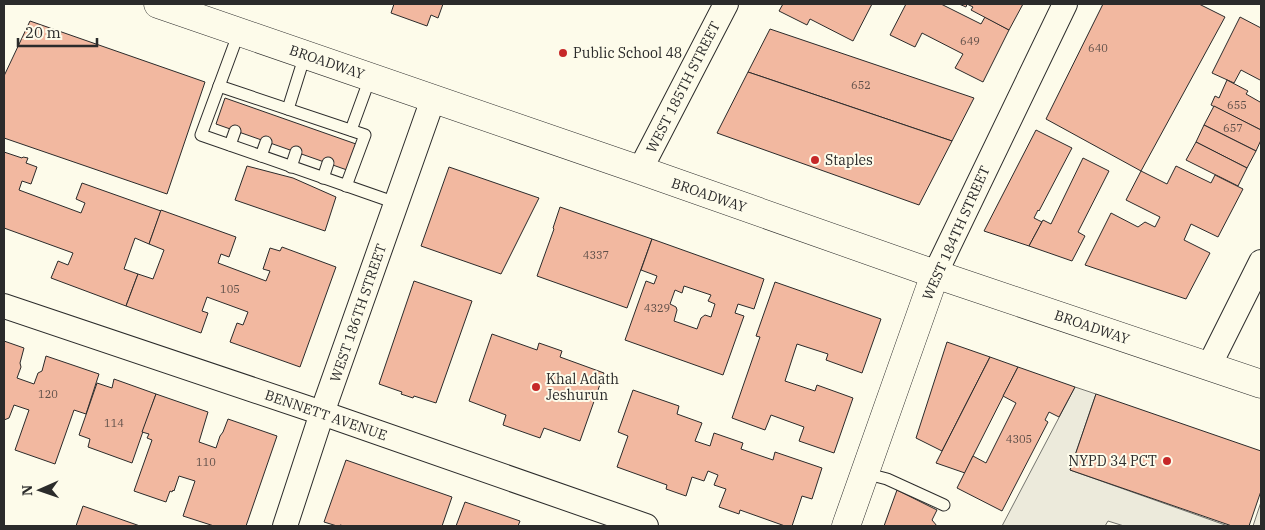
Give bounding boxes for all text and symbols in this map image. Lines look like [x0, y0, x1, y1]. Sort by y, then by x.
scale bar [18, 15, 96, 47]
street label: WEST 185TH STREET [642, 18, 724, 156]
text: 20 m [25, 23, 61, 42]
house number: 649 [960, 34, 980, 48]
street label: BROADWAY [287, 41, 367, 83]
house number: 640 [1088, 41, 1108, 55]
place label: Public School 48 [573, 44, 682, 62]
marker: Public School 48 [557, 47, 569, 59]
house number: 652 [851, 78, 871, 92]
house number: 655 [1227, 98, 1247, 112]
house number: 657 [1223, 121, 1243, 135]
place label: Staples [825, 151, 873, 169]
marker: Staples [809, 154, 821, 166]
street label: WEST 184TH STREET [918, 163, 994, 303]
street label: BROADWAY [669, 174, 749, 216]
street label: WEST 186TH STREET [326, 241, 390, 385]
house number: 4337 [583, 248, 609, 262]
house number: 105 [220, 282, 240, 296]
house number: 4329 [644, 301, 670, 315]
street label: BROADWAY [1052, 306, 1132, 348]
place label: Khal Adath Jeshurun [546, 370, 619, 404]
marker: Khal Adath Jeshurun [530, 381, 542, 393]
street label: BENNETT AVENUE [262, 386, 390, 444]
house number: 120 [38, 387, 58, 401]
house number: 114 [104, 416, 124, 430]
house number: 4305 [1006, 432, 1032, 446]
place label: NYPD 34 PCT [1068, 452, 1157, 470]
house number: 110 [196, 455, 216, 469]
marker: NYPD 34 PCT [1161, 455, 1173, 467]
north arrow [15, 465, 65, 515]
text: N [18, 485, 36, 496]

